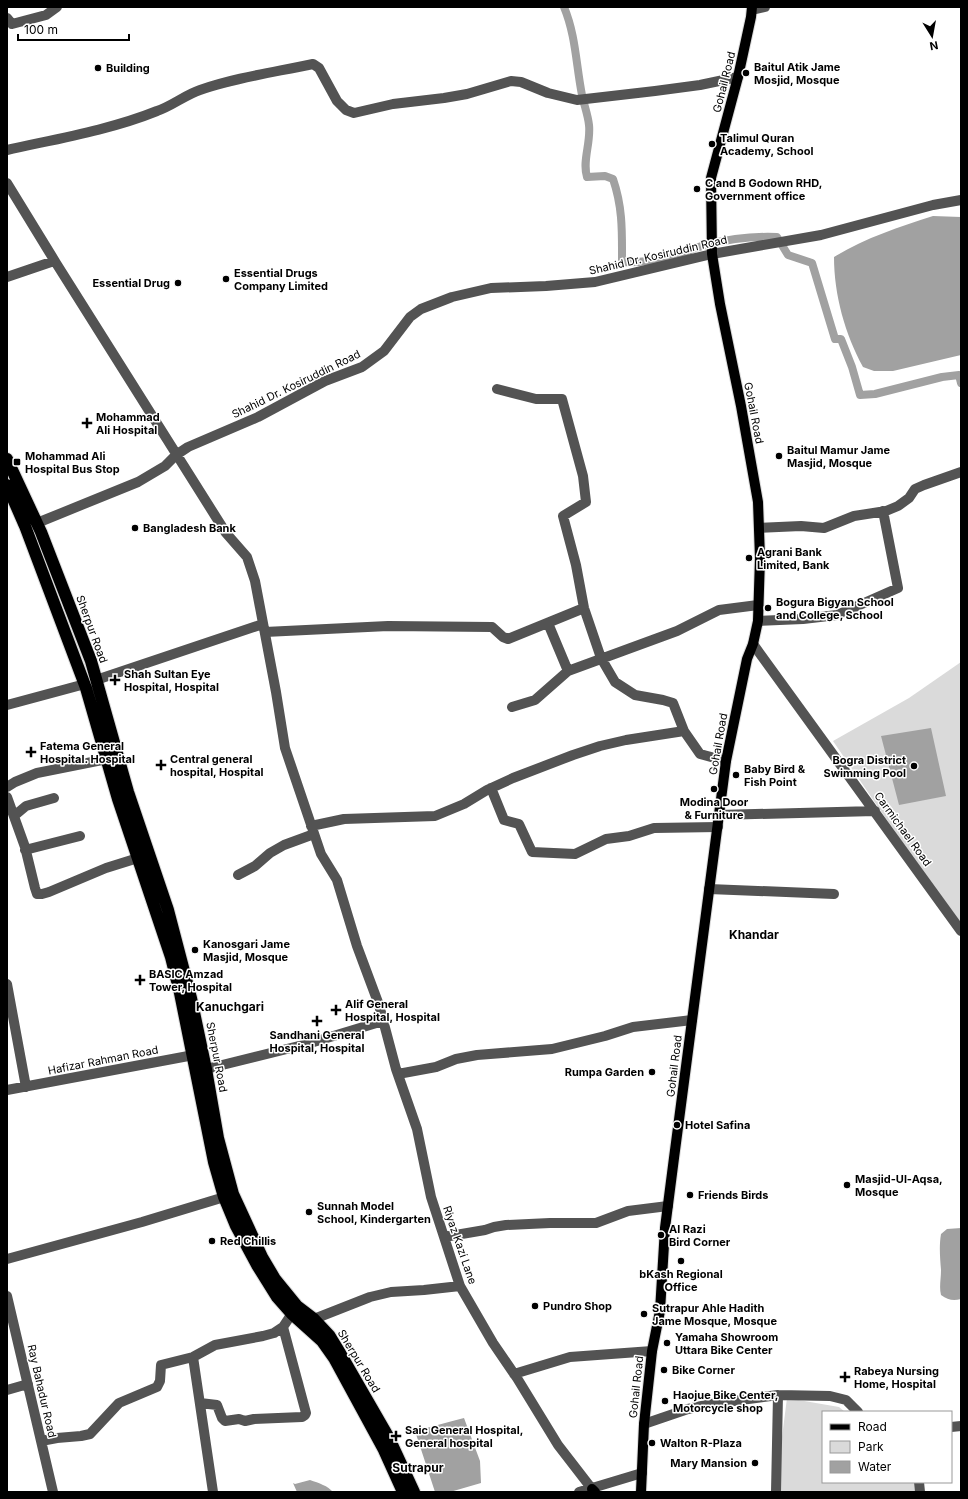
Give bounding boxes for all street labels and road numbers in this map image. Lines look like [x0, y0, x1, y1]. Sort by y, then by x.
street label: Gohail Road [710, 50, 738, 114]
street label: Shahid Dr. Kosiruddin Road [588, 232, 728, 278]
street label: Shahid Dr. Kosiruddin Road [229, 347, 363, 421]
street label: Gohail Road [741, 381, 767, 445]
street label: Sherpur Road [73, 593, 111, 665]
street label: Gohail Road [706, 712, 730, 776]
street label: Carmichael Road [871, 789, 935, 869]
street label: Sherpur Road [203, 1021, 231, 1093]
street label: Gohail Road [663, 1034, 685, 1098]
street label: Hafizar Rahman Road [47, 1042, 159, 1078]
street label: Riyaz Kazi Lane [440, 1204, 480, 1286]
street label: Sherpur Road [335, 1327, 383, 1395]
street label: Ray Bahadur Road [24, 1343, 60, 1439]
street label: Gohail Road [626, 1355, 646, 1419]

